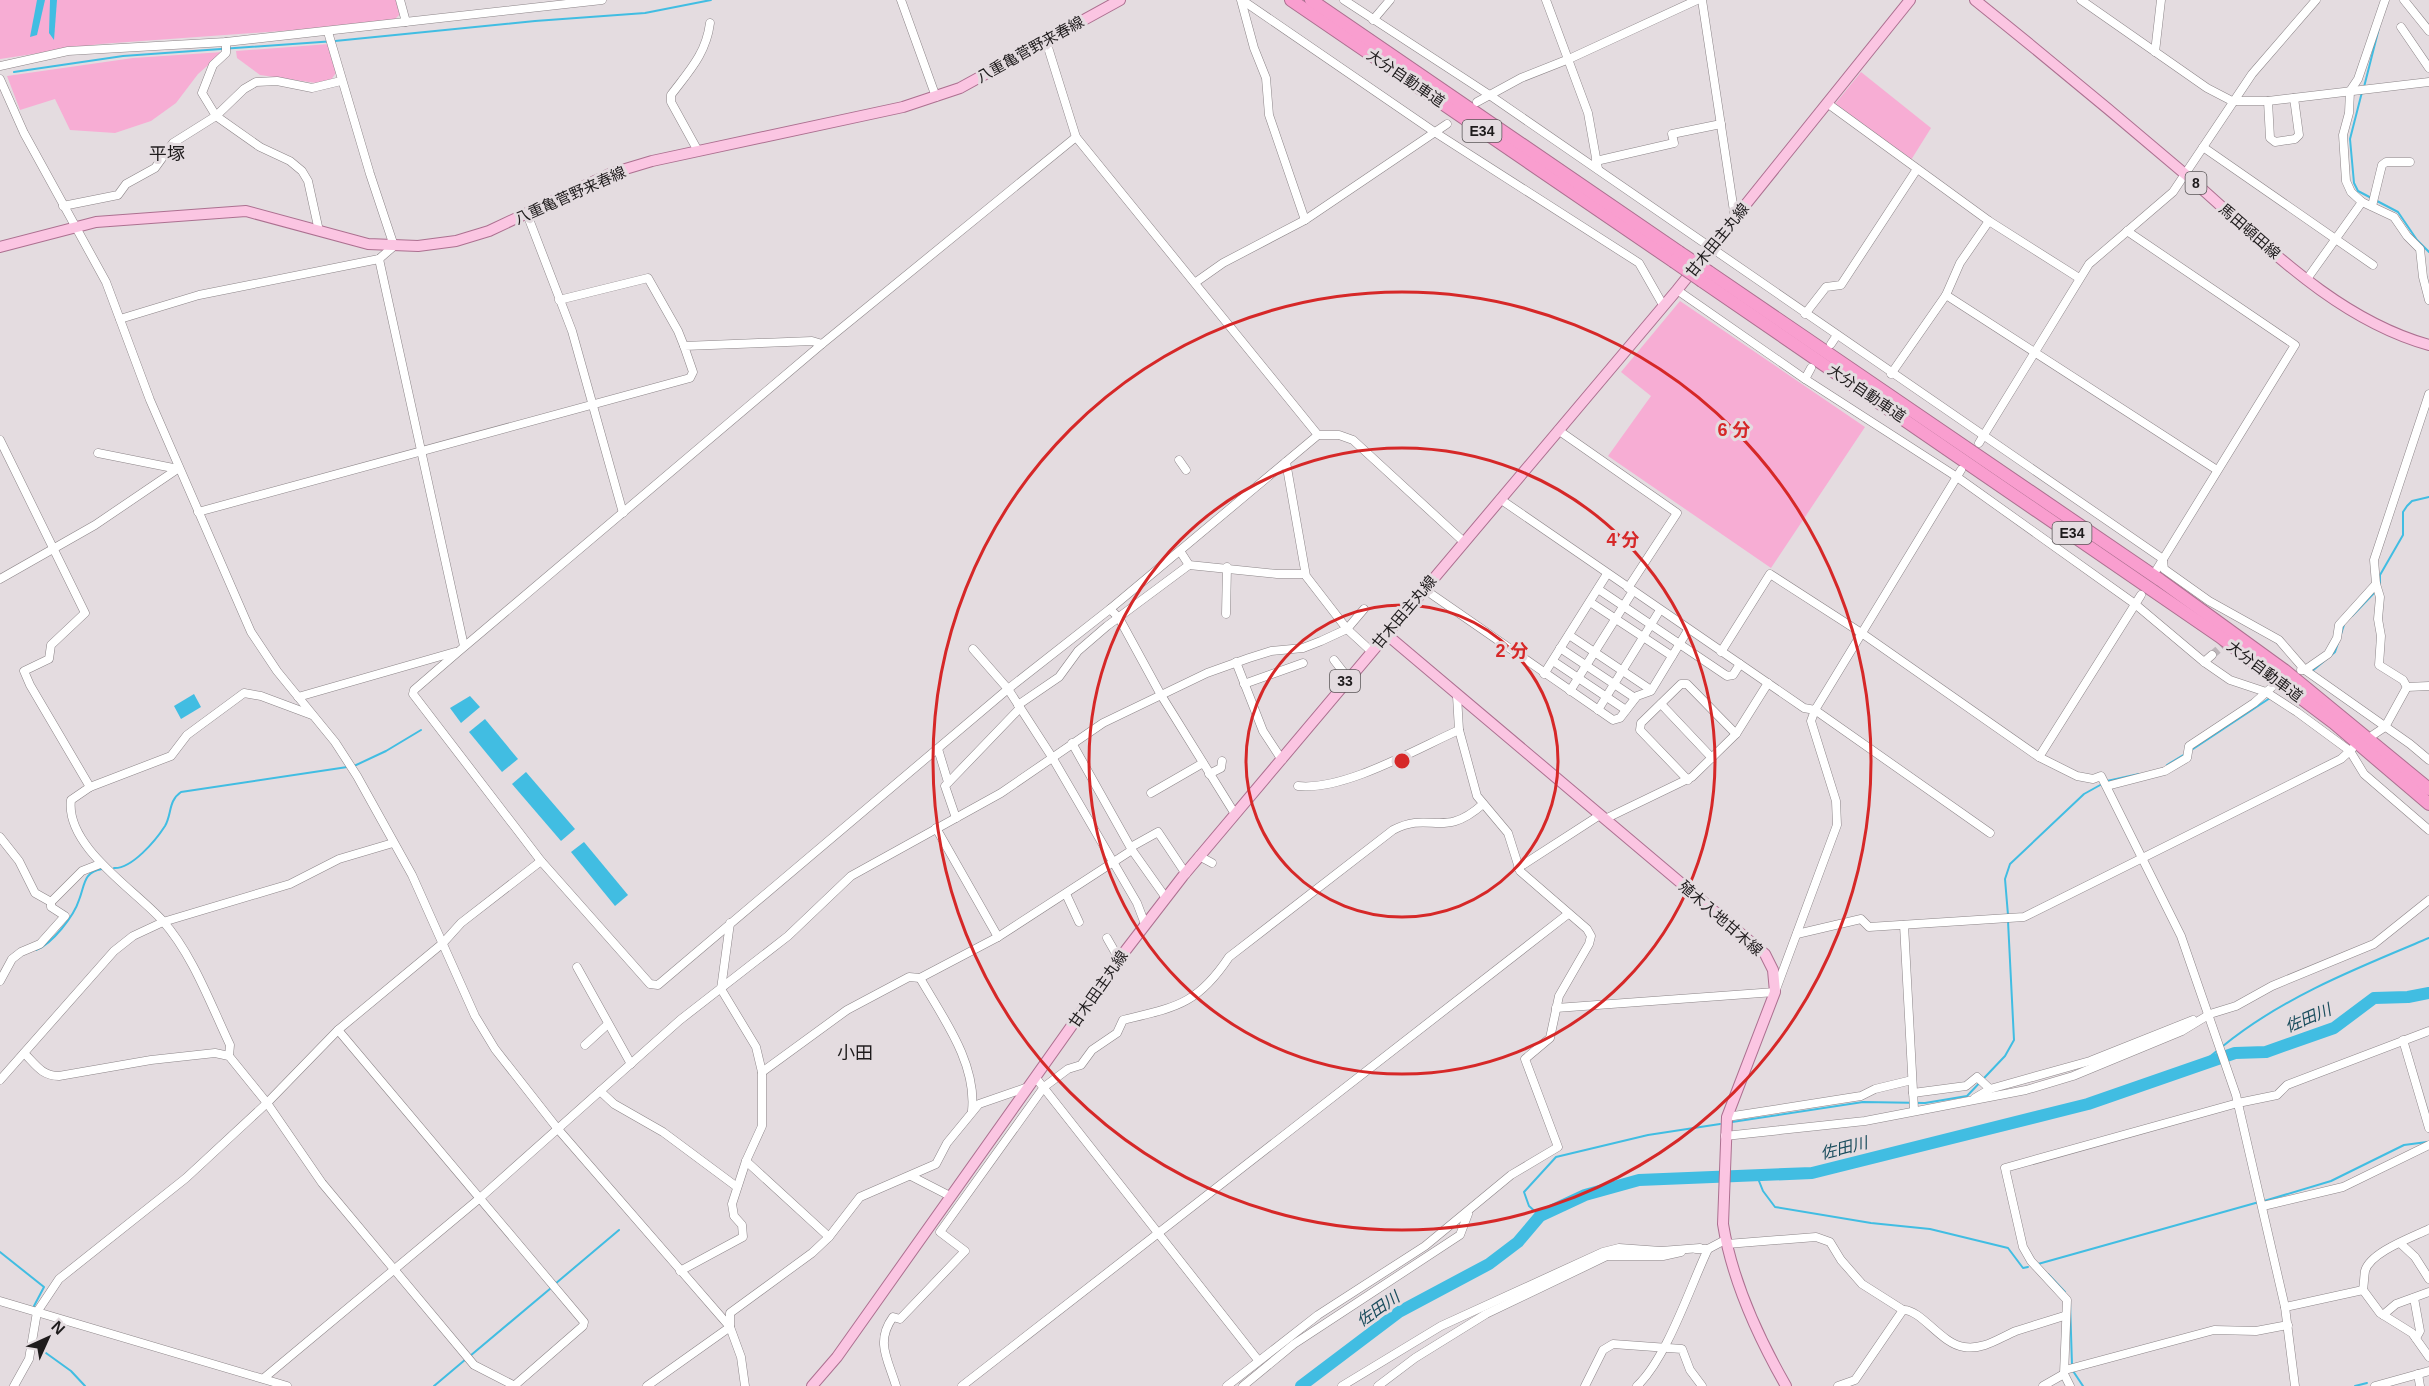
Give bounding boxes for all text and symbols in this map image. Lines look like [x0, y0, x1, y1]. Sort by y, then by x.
street label: 八重亀菅野来春線 [973, 12, 1087, 86]
street label: 大分自動車道 [1364, 46, 1448, 110]
road number: E34 [1462, 120, 1502, 142]
district label: 平塚 [149, 144, 185, 164]
street label: 八重亀菅野来春線 [512, 163, 628, 227]
road number: 8 [2186, 172, 2206, 194]
street label: 甘木田主丸線 [1682, 200, 1752, 280]
street label: 馬田頓田線 [2216, 200, 2284, 262]
street label: 大分自動車道 [1825, 361, 1909, 425]
text: 6 分 [1717, 420, 1751, 440]
road number: E34 [2052, 522, 2092, 544]
text: 4 分 [1606, 530, 1640, 550]
street label: 甘木田主丸線 [1369, 572, 1439, 652]
street label: 大分自動車道 [2224, 637, 2306, 705]
text: 2 分 [1495, 641, 1529, 661]
road number: 33 [1330, 670, 1360, 692]
centre of rings [1392, 751, 1412, 771]
street label: 殖木入地甘木線 [1676, 877, 1766, 959]
street label: 甘木田主丸線 [1065, 947, 1131, 1031]
water label: 佐田川 [2283, 1000, 2335, 1035]
district label: 小田 [837, 1043, 873, 1063]
water label: 佐田川 [1819, 1133, 1871, 1162]
water label: 佐田川 [1353, 1287, 1404, 1330]
north arrow [18, 1308, 78, 1368]
text: N [48, 1318, 68, 1338]

